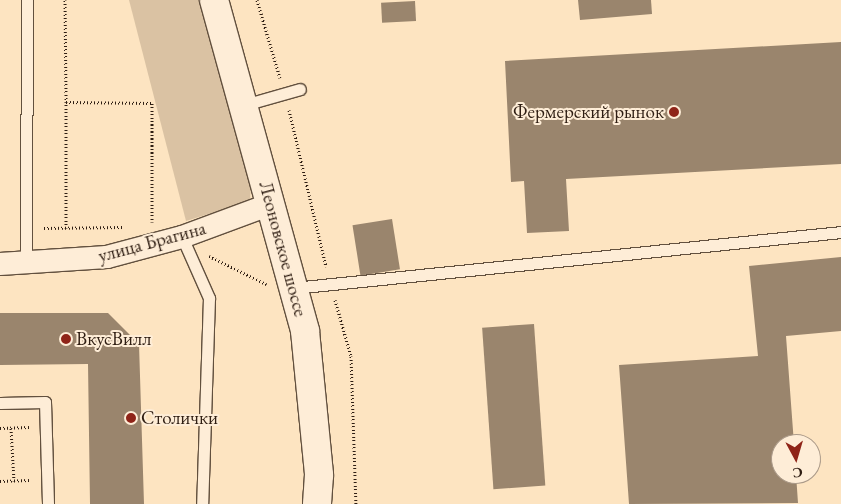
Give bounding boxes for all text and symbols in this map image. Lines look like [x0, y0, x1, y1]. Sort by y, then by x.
place label: Фермерский рынок [513, 101, 664, 123]
marker: Фермерский рынок [668, 106, 680, 118]
street label: Леоновское шоссе [254, 179, 312, 319]
street label: улица Брагина [96, 217, 208, 267]
place label: ВкусВилл [76, 328, 151, 350]
marker: ВкусВилл [60, 333, 72, 345]
place label: Столички [141, 407, 218, 429]
marker: Столички [125, 412, 137, 424]
north arrow [771, 434, 821, 484]
text: С [792, 463, 803, 482]

